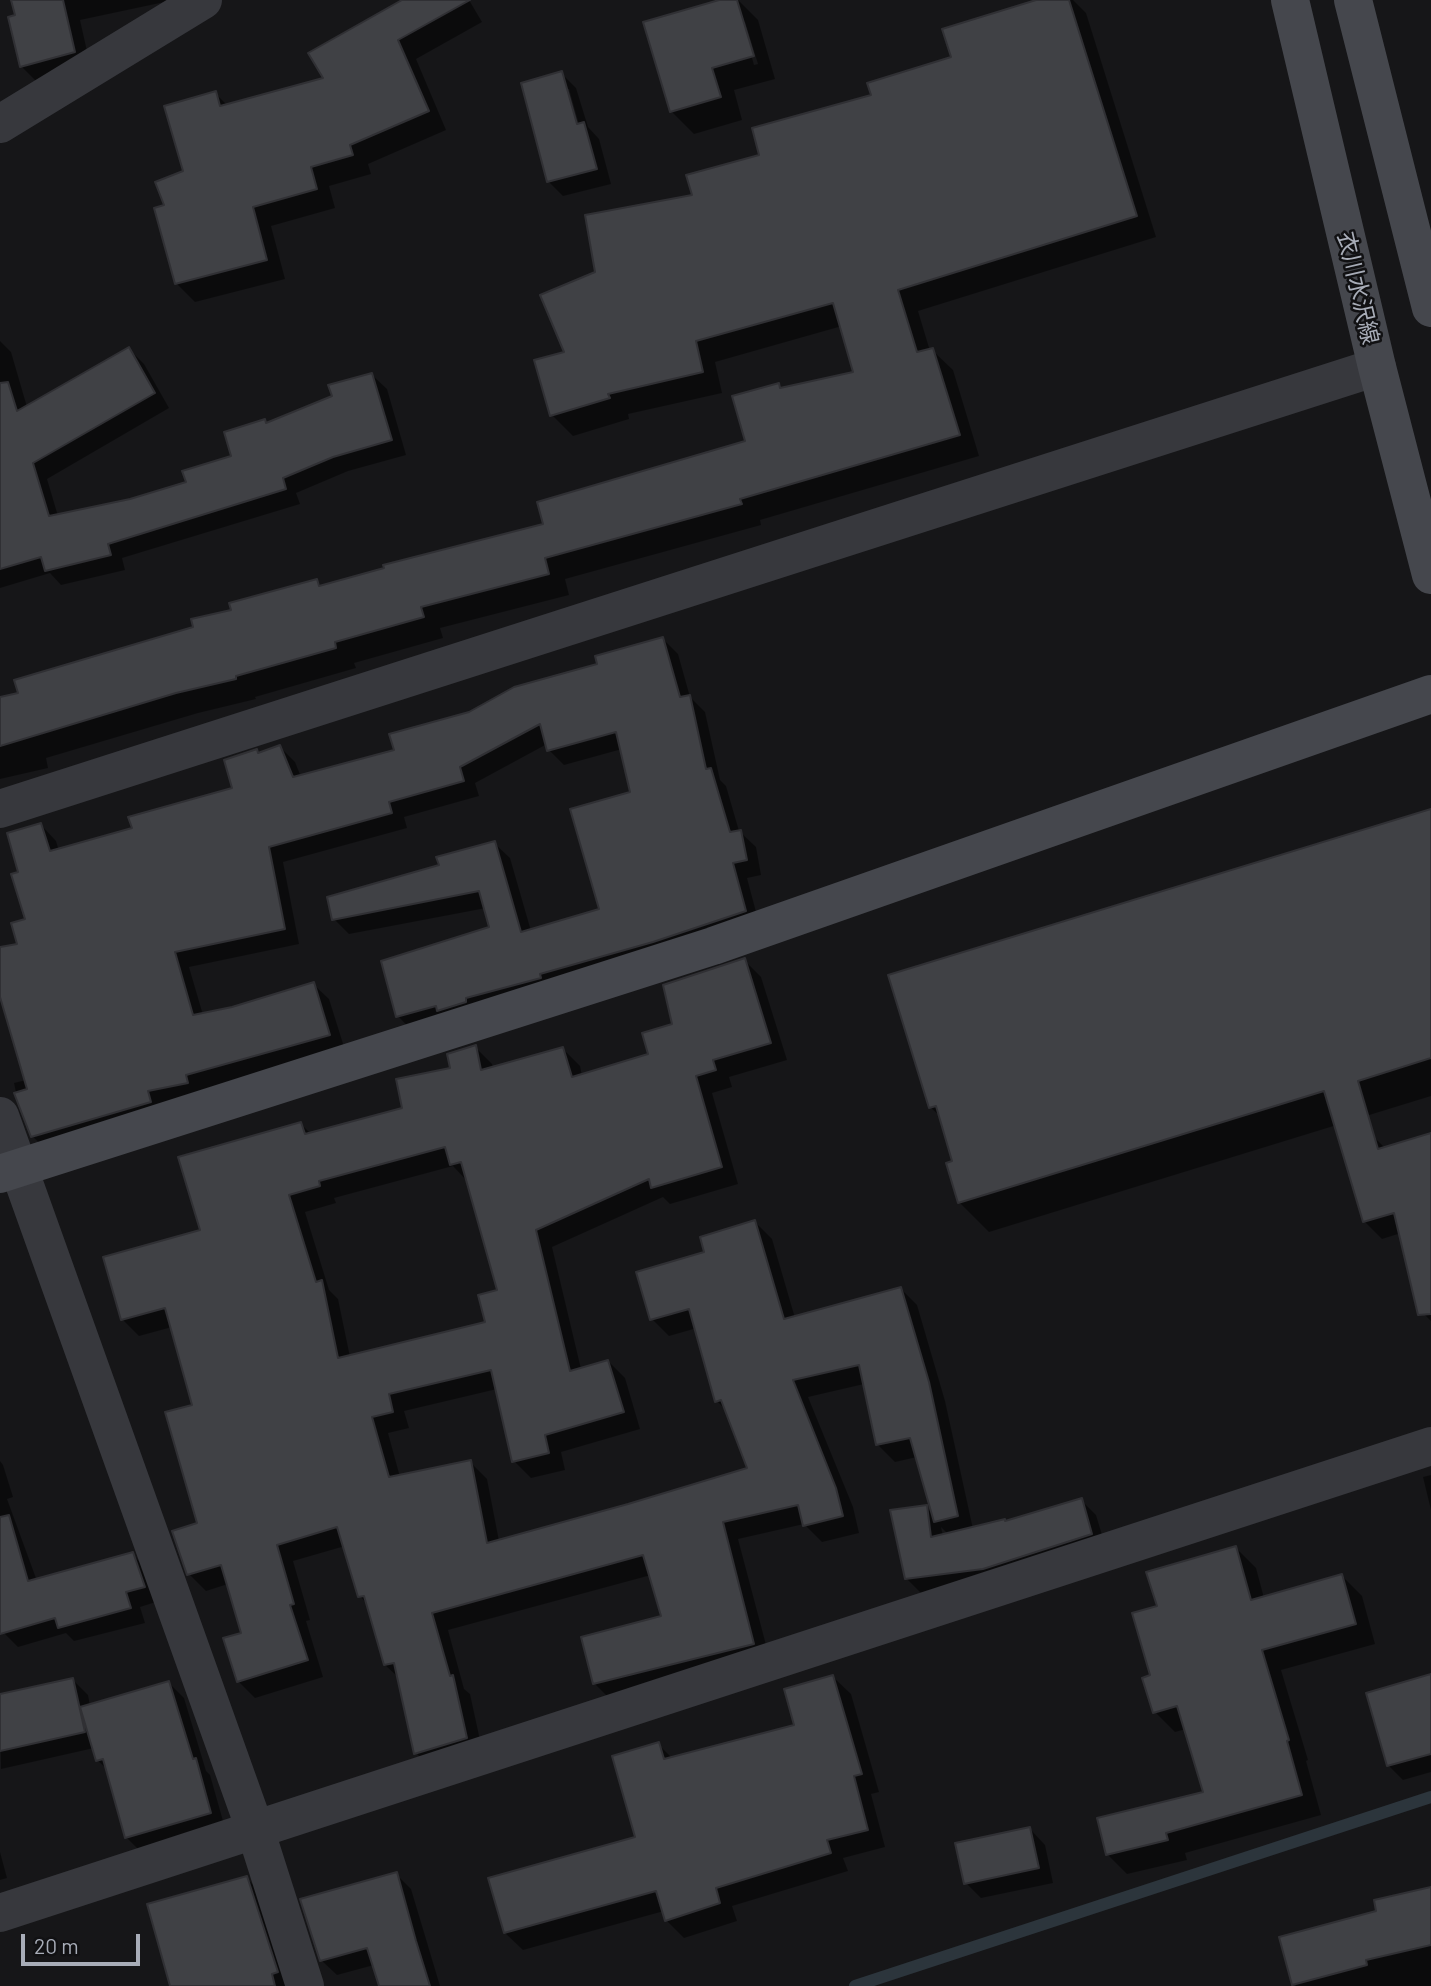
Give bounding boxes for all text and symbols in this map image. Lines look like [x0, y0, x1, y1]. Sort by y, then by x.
street label: 衣川水沢線 [1332, 229, 1384, 347]
scale bar [24, 1920, 144, 1964]
text: 20 m [34, 1933, 79, 1958]

